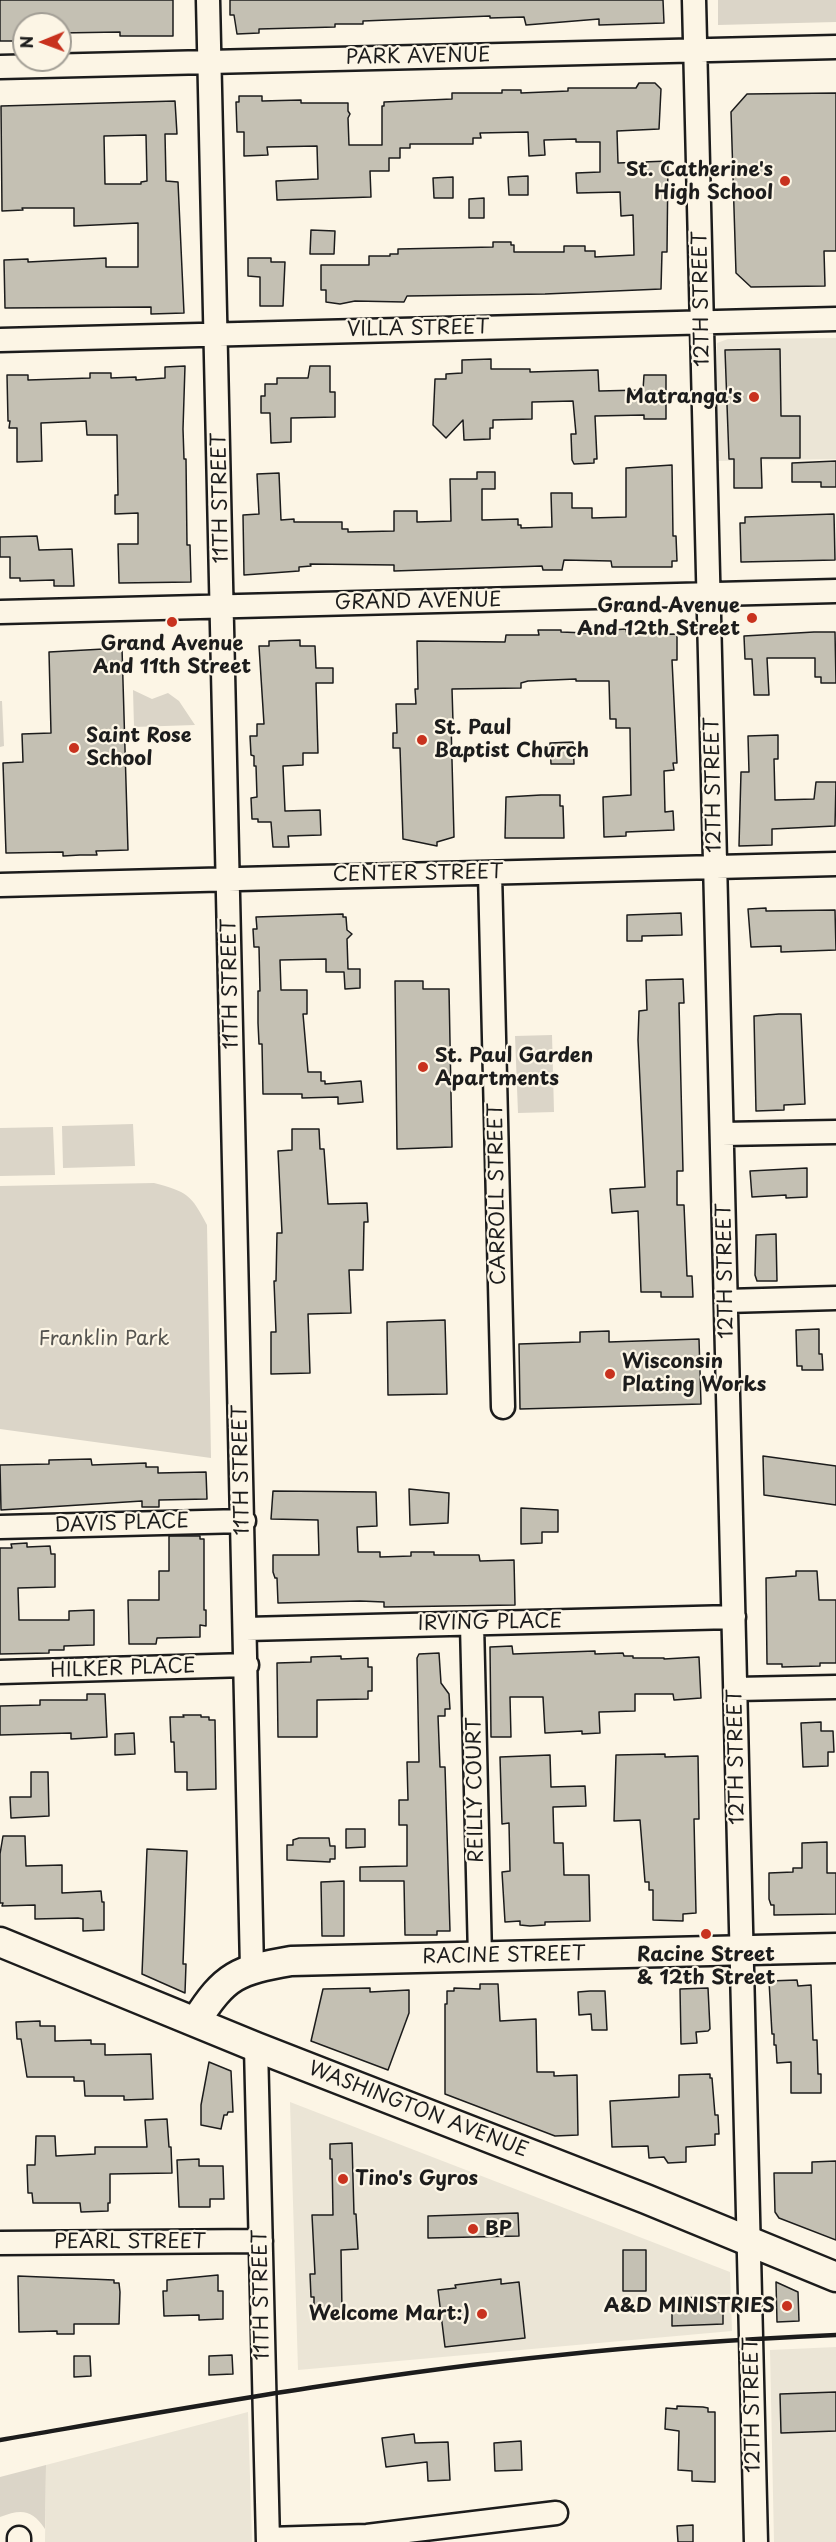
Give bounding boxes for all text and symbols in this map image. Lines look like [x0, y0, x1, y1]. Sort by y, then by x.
north arrow [12, 12, 72, 72]
text: N [14, 36, 38, 49]
street label: PARK AVENUE [345, 44, 491, 70]
place label: St. Catherine's High School [626, 158, 773, 205]
marker: St. Catherine's High School [778, 174, 792, 188]
street label: 12TH STREET [689, 231, 715, 367]
street label: VILLA STREET [347, 316, 489, 342]
place label: Matranga's [626, 385, 742, 409]
marker: Matranga's [747, 390, 761, 404]
street label: 11TH STREET [208, 432, 234, 564]
street label: GRAND AVENUE [334, 589, 502, 615]
place label: Grand Avenue And 12th Street [577, 594, 740, 641]
marker: Grand Avenue And 12th Street [745, 611, 759, 625]
marker: Grand Avenue And 11th Street [165, 615, 179, 629]
place label: Grand Avenue And 11th Street [93, 632, 251, 679]
place label: St. Paul Baptist Church [434, 716, 589, 763]
street label: 12TH STREET [701, 717, 727, 853]
place label: Saint Rose School [86, 724, 192, 771]
marker: St. Paul Baptist Church [415, 733, 429, 747]
marker: Saint Rose School [67, 741, 81, 755]
street label: CENTER STREET [333, 861, 503, 887]
street label: 11TH STREET [218, 918, 244, 1050]
place label: St. Paul Garden Apartments [435, 1044, 593, 1091]
marker: St. Paul Garden Apartments [416, 1060, 430, 1074]
street label: CARROLL STREET [484, 1103, 512, 1285]
street label: 12TH STREET [713, 1203, 739, 1339]
park label: Franklin Park [39, 1327, 169, 1351]
place label: Wisconsin Plating Works [622, 1350, 766, 1397]
marker: Wisconsin Plating Works [603, 1367, 617, 1381]
street label: 11TH STREET [229, 1404, 255, 1536]
street label: DAVIS PLACE [54, 1510, 190, 1538]
street label: IRVING PLACE [418, 1610, 562, 1636]
street label: HILKER PLACE [50, 1654, 196, 1684]
street label: 12TH STREET [724, 1689, 750, 1825]
street label: REILLY COURT [463, 1717, 489, 1863]
marker: Racine Street & 12th Street [699, 1927, 713, 1941]
street label: RACINE STREET [422, 1943, 586, 1969]
place label: Racine Street & 12th Street [637, 1943, 775, 1990]
street label: WASHINGTON AVENUE [305, 2057, 531, 2163]
place label: Tino's Gyros [355, 2167, 478, 2191]
marker: Tino's Gyros [336, 2172, 350, 2186]
place label: BP [485, 2217, 512, 2241]
marker: BP [466, 2222, 480, 2236]
street label: 11TH STREET [249, 2229, 275, 2361]
street label: PEARL STREET [54, 2230, 206, 2254]
place label: A&D MINISTRIES [604, 2294, 775, 2318]
marker: A&D MINISTRIES [780, 2299, 794, 2313]
place label: Welcome Mart:) [309, 2302, 470, 2326]
marker: Welcome Mart:) [475, 2307, 489, 2321]
street label: 12TH STREET [740, 2337, 766, 2473]

